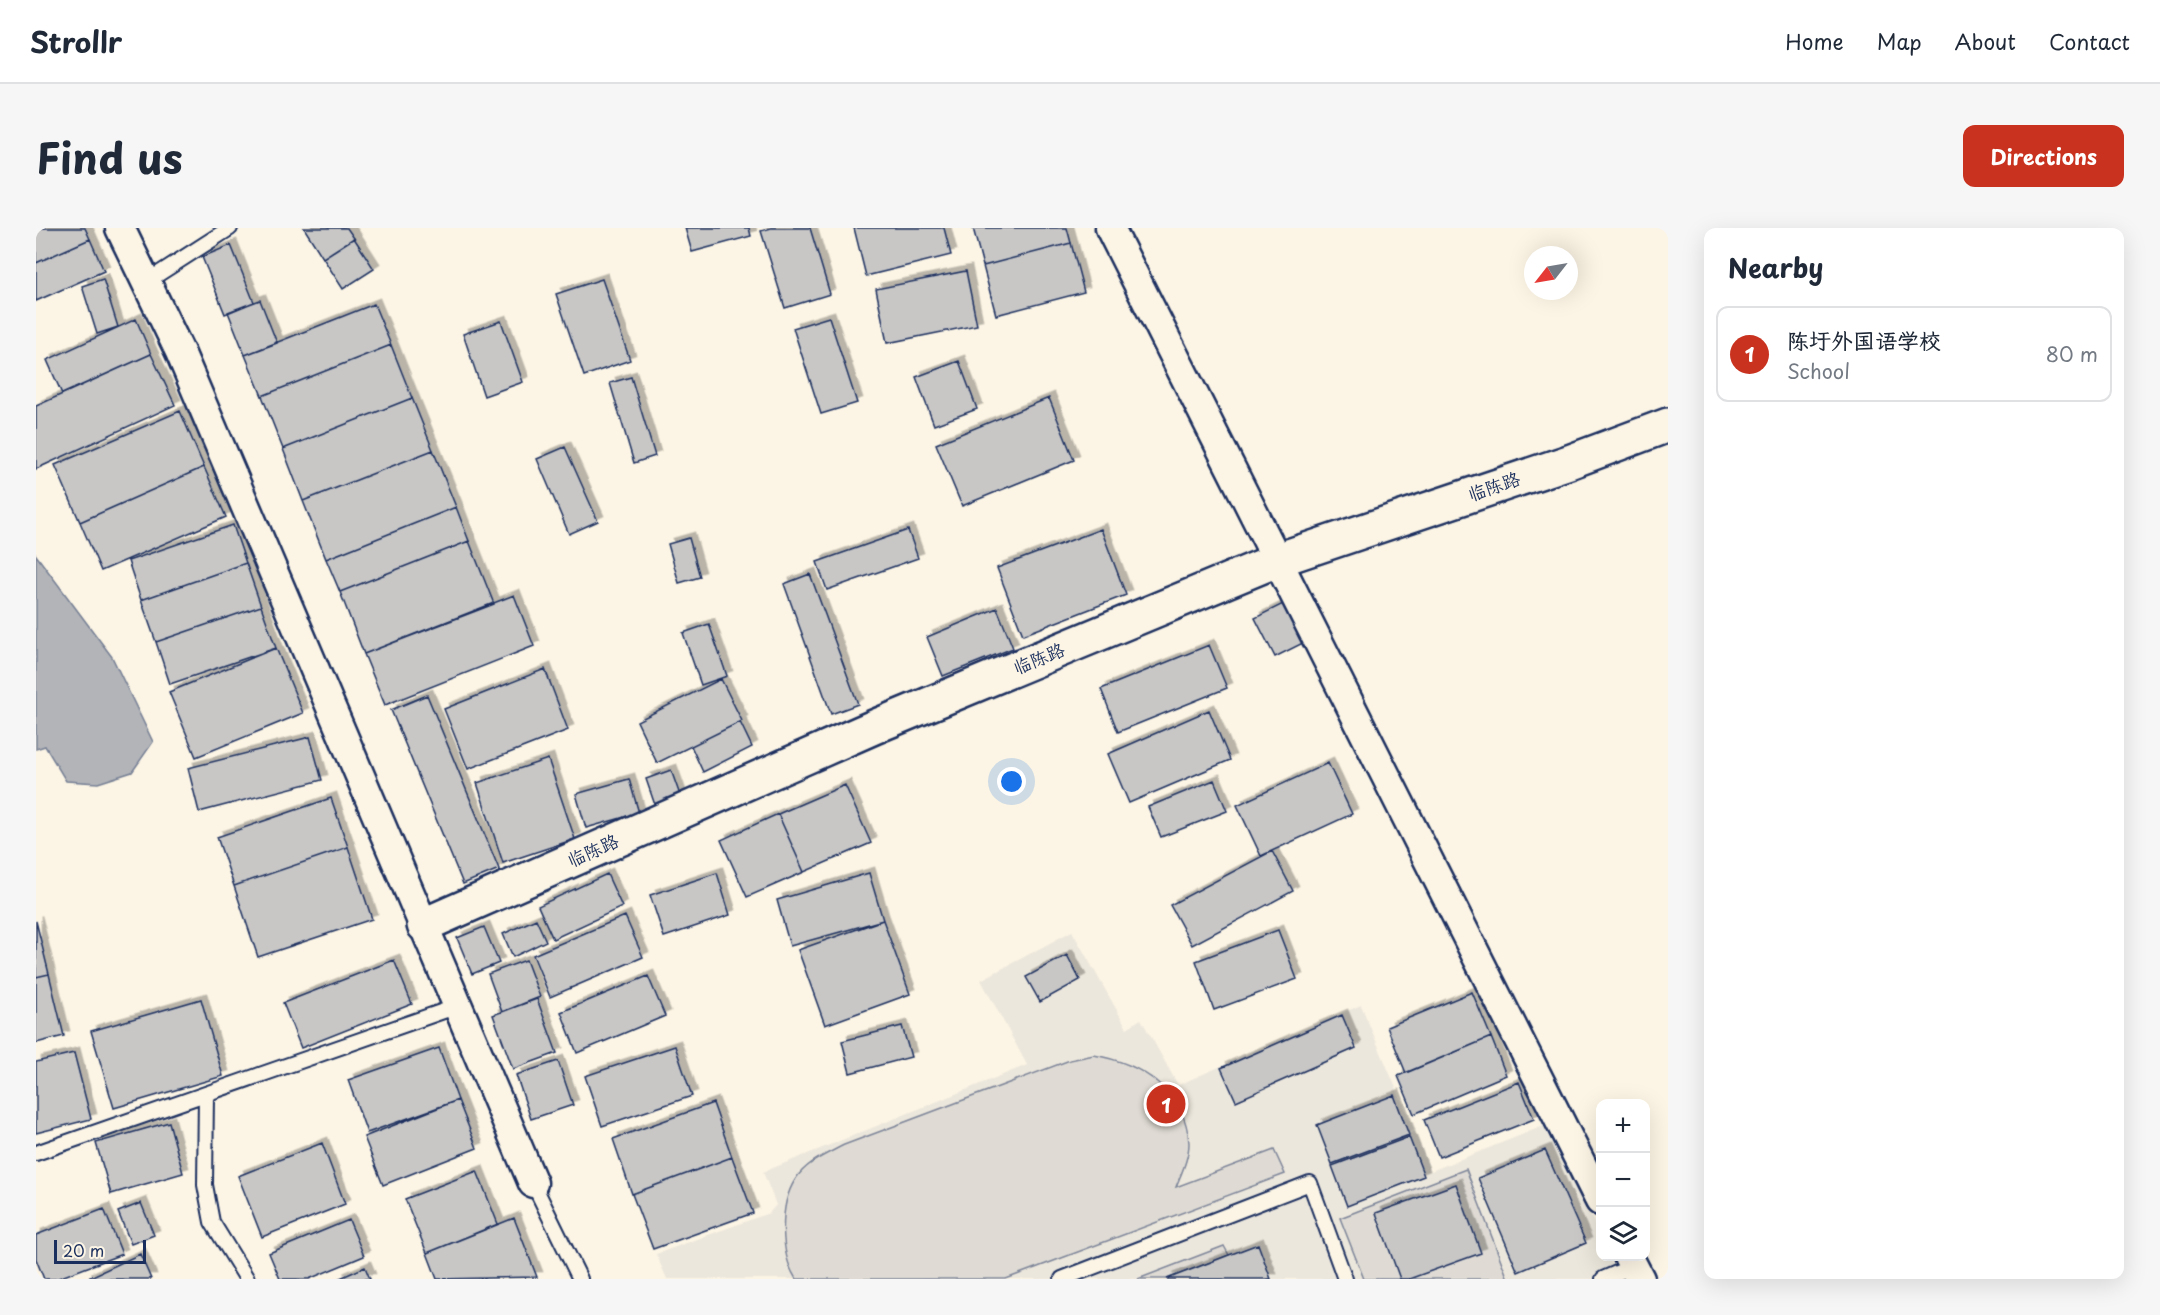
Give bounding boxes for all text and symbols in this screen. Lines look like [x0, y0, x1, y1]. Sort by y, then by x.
text: Strollr [30, 20, 122, 63]
text: Home [1785, 25, 1844, 57]
text: Map [1877, 25, 1922, 57]
text: About [1955, 25, 2016, 57]
text: Contact [2049, 25, 2130, 57]
text: Find us [36, 125, 183, 188]
button: Directions [1963, 125, 2124, 187]
north arrow [1524, 246, 1578, 300]
text: Nearby [1728, 248, 1823, 287]
text: 陈圩外国语学校 [1787, 323, 1941, 356]
text: 1 [1745, 339, 1754, 369]
text: 80 m [2046, 339, 2098, 369]
text: School [1787, 356, 1850, 386]
street label: 临陈路 [1464, 464, 1523, 507]
street label: 临陈路 [1008, 635, 1069, 680]
your location [997, 767, 1026, 796]
street label: 临陈路 [562, 826, 623, 873]
pin: 1 [1146, 1082, 1186, 1126]
map controls [1596, 1099, 1650, 1261]
button: + [1596, 1099, 1650, 1153]
button: − [1596, 1153, 1650, 1207]
button: layers [1596, 1207, 1650, 1261]
scale bar [54, 1237, 146, 1264]
text: 20 m [63, 1238, 104, 1262]

